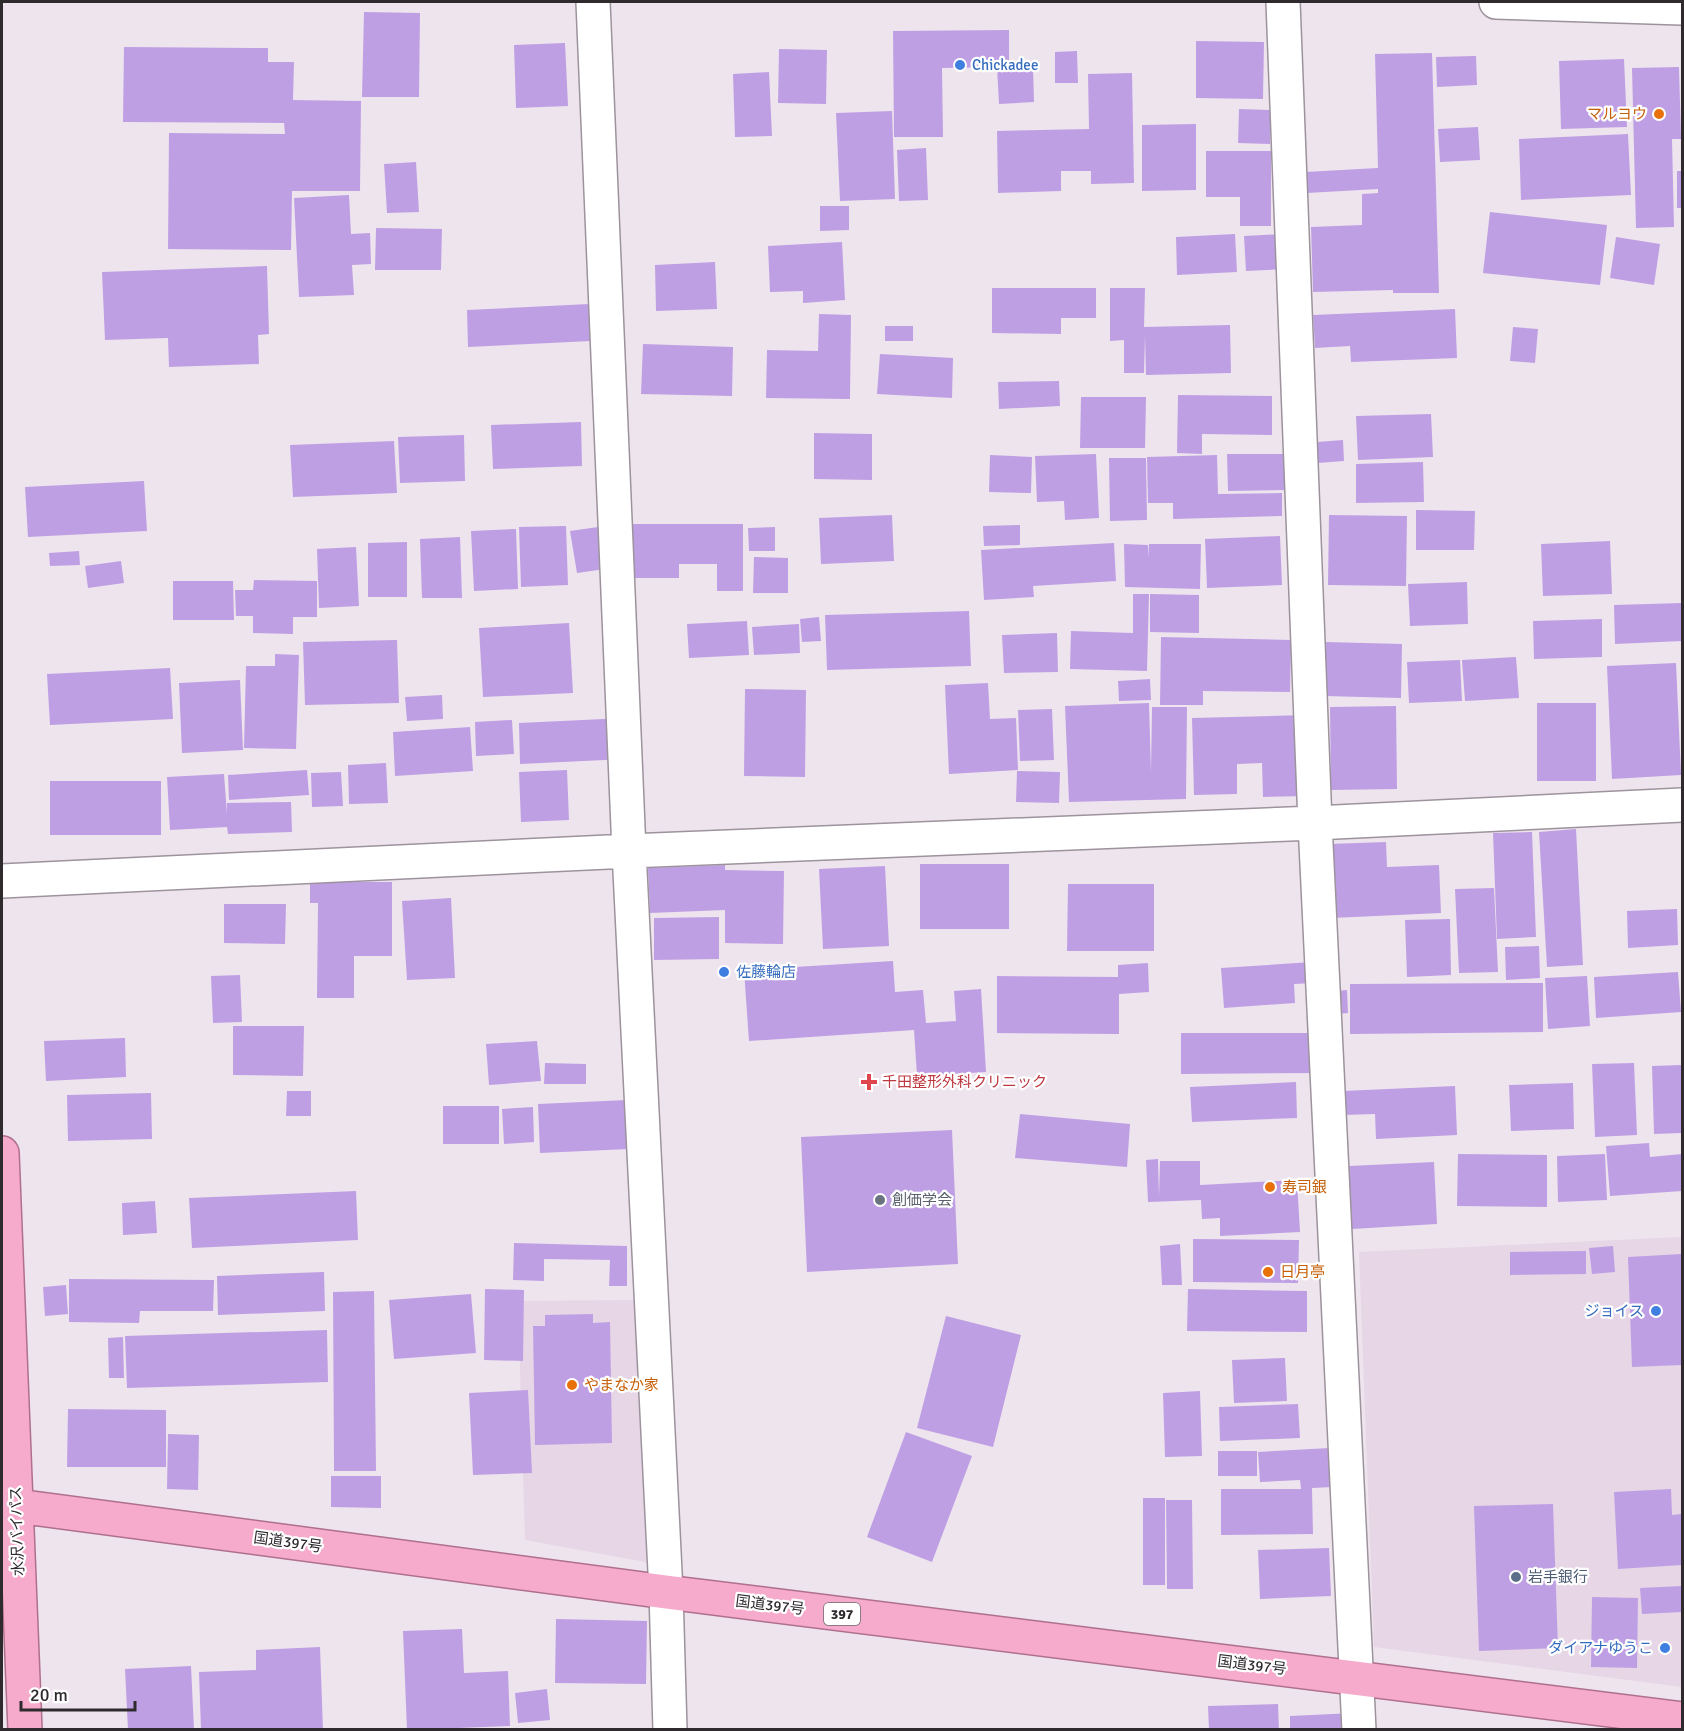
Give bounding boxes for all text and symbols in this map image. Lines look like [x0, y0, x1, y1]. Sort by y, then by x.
place label: Chickadee [972, 56, 1038, 74]
marker: Chickadee [953, 58, 967, 72]
place label: マルヨウ [1587, 105, 1647, 123]
marker: マルヨウ [1652, 107, 1666, 121]
place label: 佐藤輪店 [736, 963, 796, 981]
marker: 佐藤輪店 [717, 965, 731, 979]
marker: 千田整形外科クリニック [860, 1073, 878, 1091]
place label: 千田整形外科クリニック [882, 1073, 1047, 1091]
place label: 寿司銀 [1282, 1178, 1327, 1196]
marker: 寿司銀 [1263, 1180, 1277, 1194]
place label: 創価学会 [892, 1191, 952, 1209]
marker: 創価学会 [873, 1193, 887, 1207]
place label: 日月亭 [1280, 1263, 1325, 1281]
marker: 日月亭 [1261, 1265, 1275, 1279]
place label: ジョイス [1584, 1302, 1644, 1320]
marker: ジョイス [1649, 1304, 1663, 1318]
place label: やまなか家 [584, 1376, 659, 1394]
marker: やまなか家 [565, 1378, 579, 1392]
street label: 水沢バイパス [6, 1486, 28, 1576]
street label: 国道397号 [252, 1528, 324, 1556]
place label: 岩手銀行 [1528, 1568, 1588, 1586]
marker: 岩手銀行 [1509, 1570, 1523, 1584]
street label: 国道397号 [735, 1592, 805, 1618]
road number: 397 [824, 1603, 860, 1625]
place label: ダイアナゆうこ [1548, 1639, 1653, 1657]
marker: ダイアナゆうこ [1658, 1641, 1672, 1655]
street label: 国道397号 [1217, 1652, 1287, 1678]
scale bar [21, 1674, 135, 1712]
text: 20 m [30, 1684, 68, 1706]

